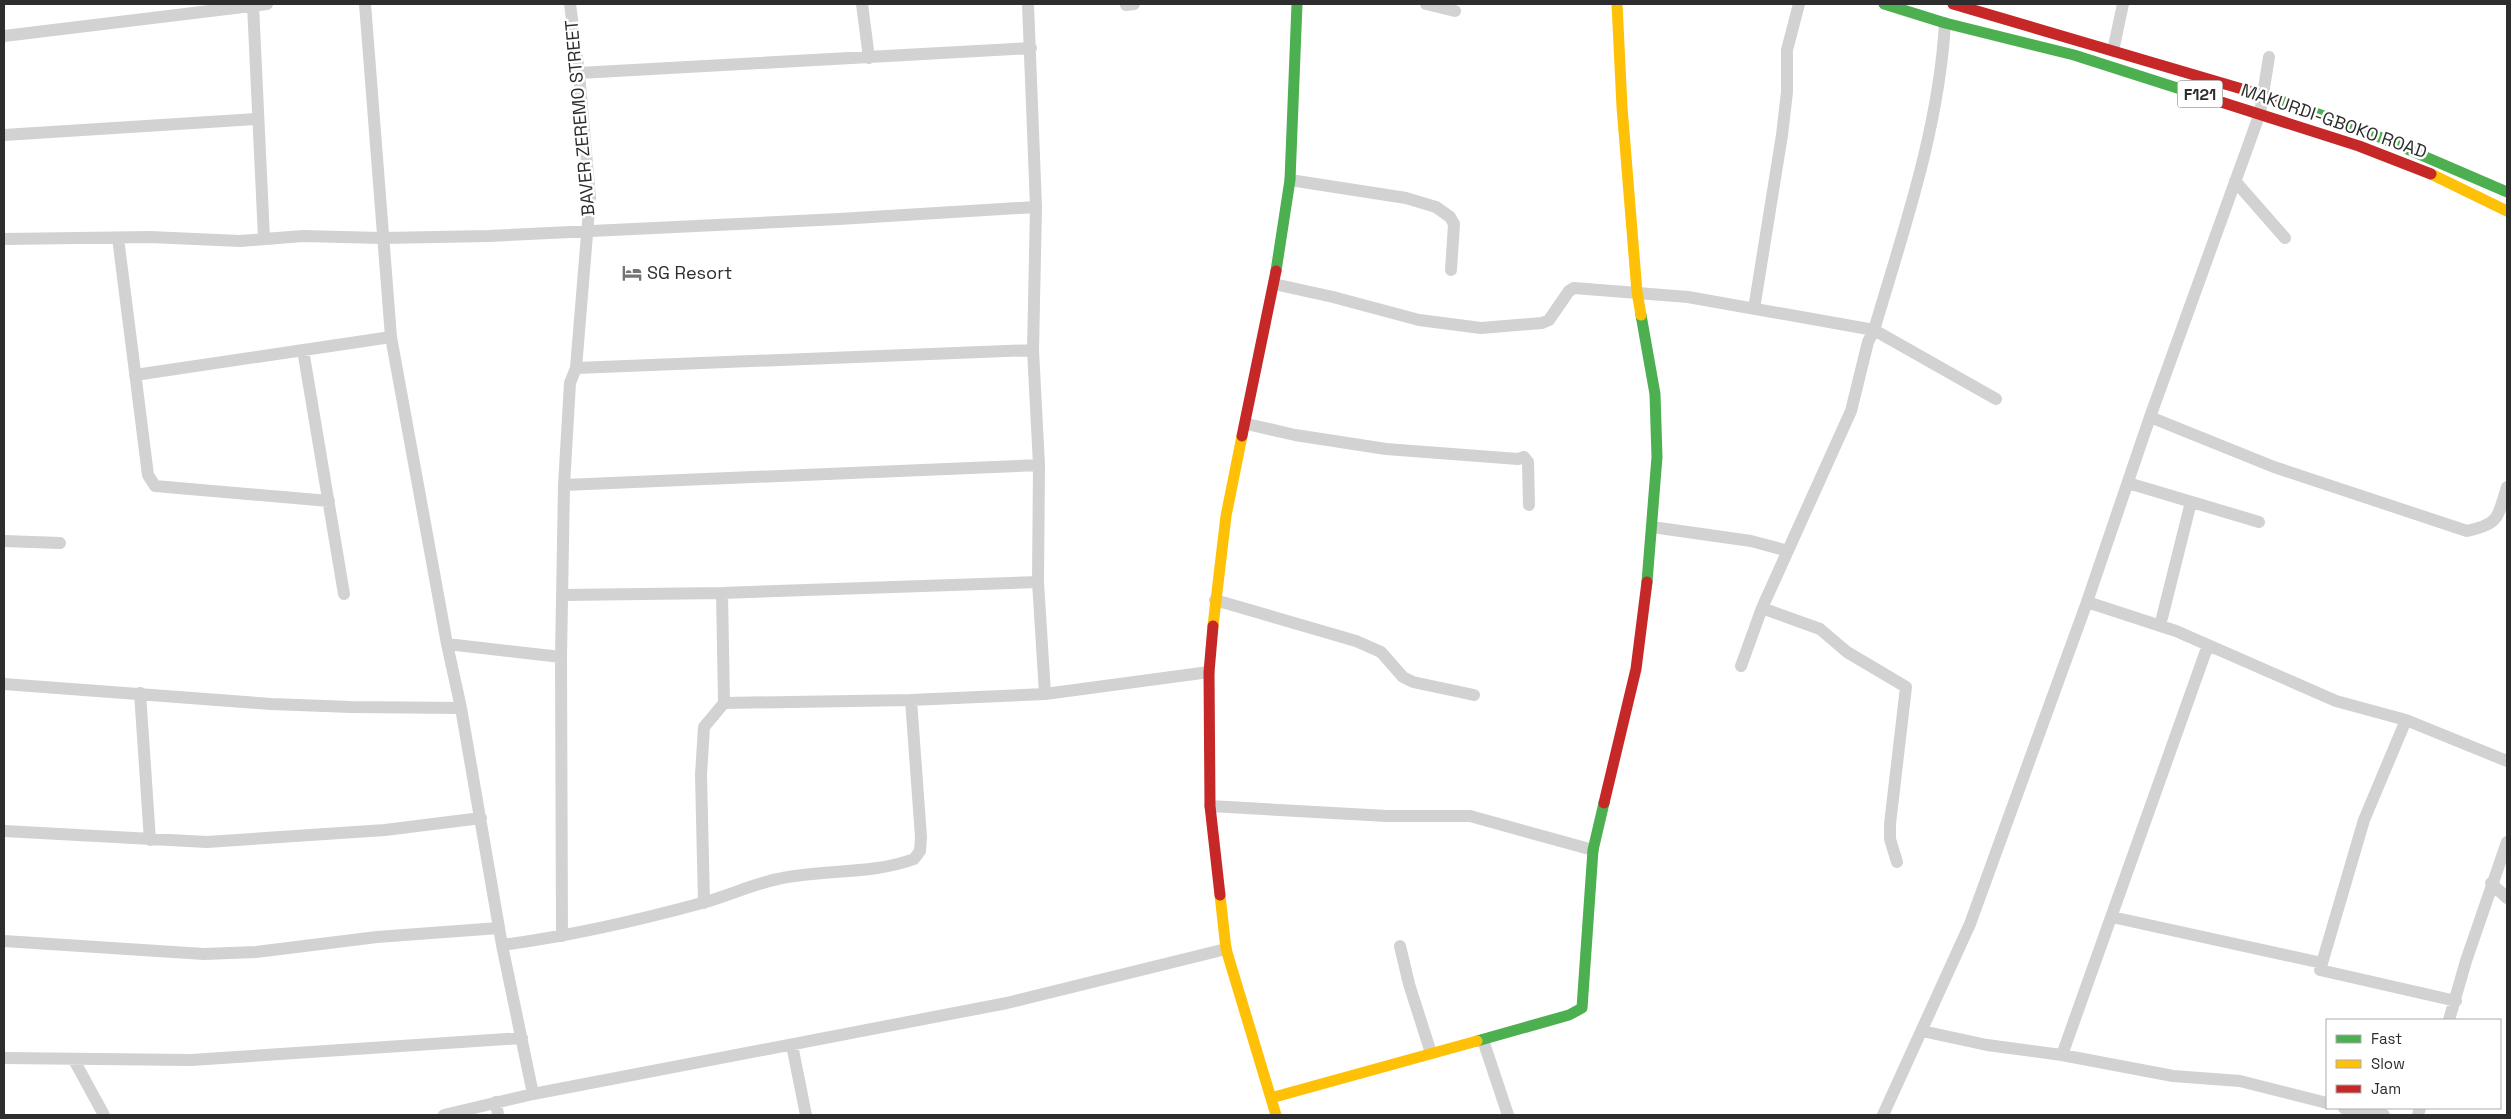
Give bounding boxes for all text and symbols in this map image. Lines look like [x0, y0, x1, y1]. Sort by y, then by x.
street label: BAVER ZEREMO STREET [559, 19, 600, 217]
street label: MAKURDI-GBOKO ROAD [2238, 78, 2430, 163]
road number: F121 [2178, 80, 2222, 108]
place label: SG Resort [647, 261, 732, 284]
hotel icon: SG Resort [621, 262, 643, 284]
legend [2326, 1019, 2501, 1109]
text: Fast [2371, 1029, 2402, 1048]
text: Slow [2371, 1054, 2405, 1073]
text: Jam [2371, 1079, 2401, 1098]

